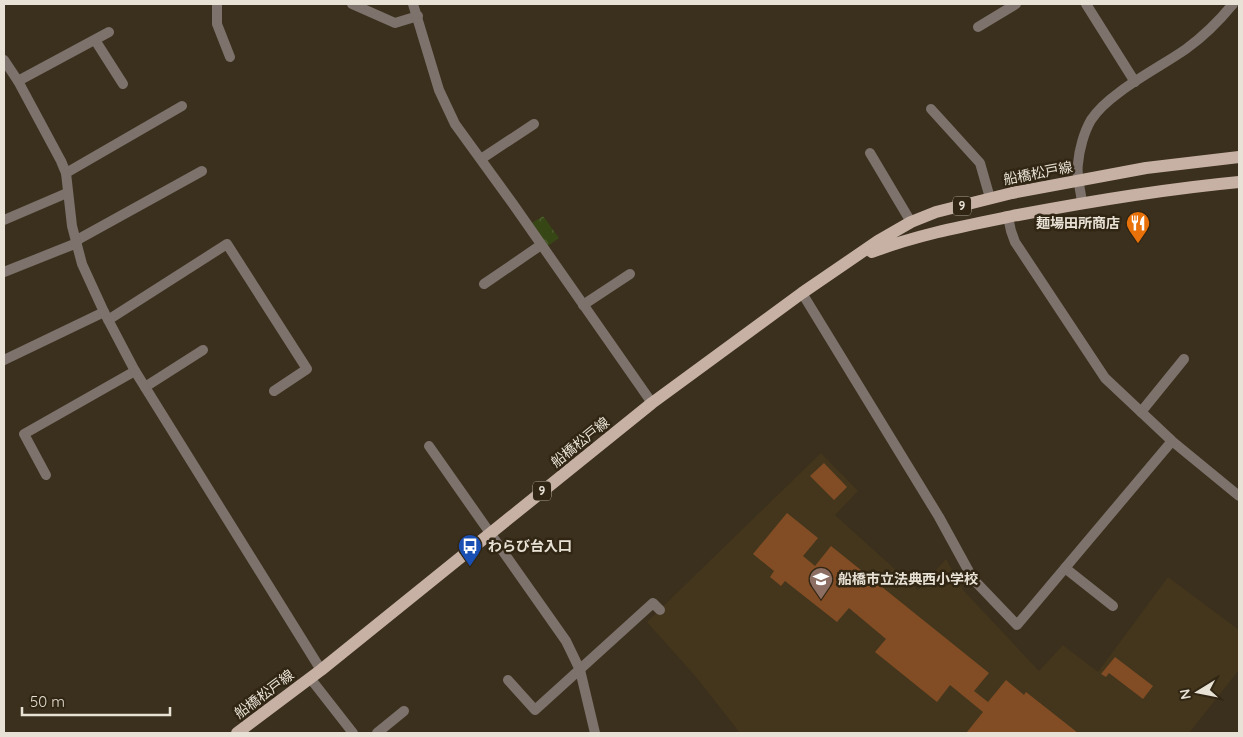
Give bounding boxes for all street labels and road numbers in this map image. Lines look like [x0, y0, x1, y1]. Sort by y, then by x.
street label: 船橋松戸線 [1002, 157, 1074, 189]
road number: 9 [953, 197, 971, 216]
street label: 船橋松戸線 [547, 413, 613, 471]
road number: 9 [533, 482, 551, 501]
street label: 船橋松戸線 [231, 666, 297, 722]

